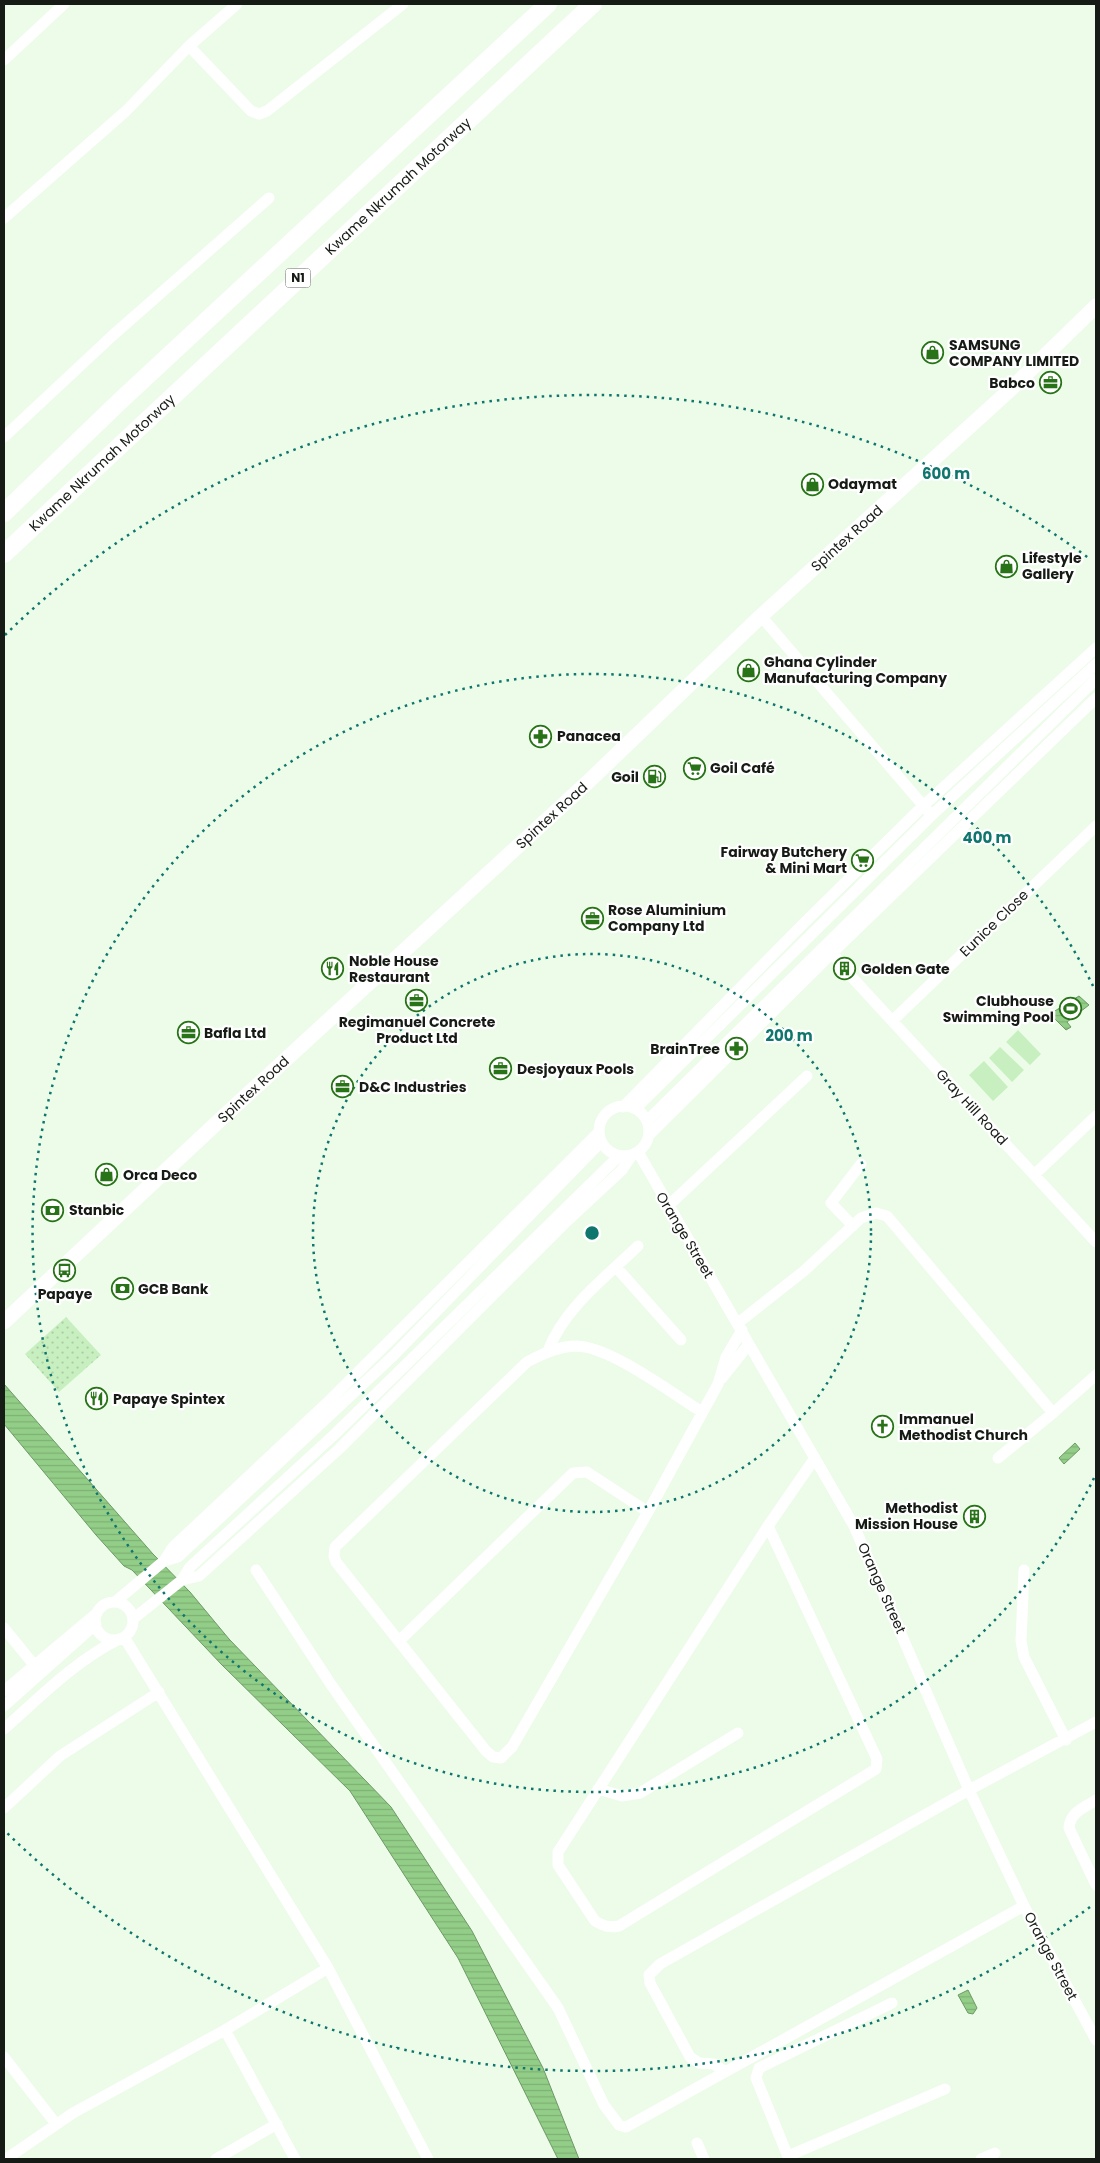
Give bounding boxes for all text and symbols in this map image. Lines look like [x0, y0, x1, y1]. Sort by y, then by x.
street label: Kwame Nkrumah Motorway [320, 113, 475, 259]
road number: N1 [286, 268, 310, 288]
place label: SAMSUNG COMPANY LIMITED [949, 335, 1079, 371]
shop icon: SAMSUNG COMPANY LIMITED [921, 341, 945, 365]
office icon: Babco [1039, 371, 1063, 395]
place label: Babco [989, 373, 1035, 393]
street label: Kwame Nkrumah Motorway [24, 389, 179, 536]
text: 600 m [922, 463, 970, 484]
shop icon: Odaymat [800, 472, 824, 496]
place label: Odaymat [828, 474, 897, 494]
street label: Spintex Road [806, 500, 887, 576]
place label: Lifestyle Gallery [1022, 548, 1082, 584]
shop icon: Lifestyle Gallery [994, 554, 1018, 578]
place label: Ghana Cylinder Manufacturing Company [764, 652, 947, 688]
shop icon: Ghana Cylinder Manufacturing Company [736, 658, 760, 682]
pharmacy icon: Panacea [529, 724, 553, 748]
place label: Panacea [557, 726, 621, 746]
supermarket icon: Goil Café [682, 756, 706, 780]
place label: Goil Café [710, 758, 775, 778]
fuel station icon: Goil [643, 765, 667, 789]
place label: Goil [611, 767, 639, 787]
street label: Spintex Road [511, 777, 592, 853]
text: 400 m [963, 827, 1012, 848]
place label: Fairway Butchery & Mini Mart [721, 842, 847, 878]
supermarket icon: Fairway Butchery & Mini Mart [851, 848, 875, 872]
street label: Eunice Close [955, 885, 1033, 961]
place label: Rose Aluminium Company Ltd [608, 900, 726, 936]
office icon: Rose Aluminium Company Ltd [580, 906, 604, 930]
place label: Noble House Restaurant [349, 951, 439, 987]
restaurant icon: Noble House Restaurant [321, 957, 345, 981]
building icon: Golden Gate [833, 957, 857, 981]
place label: Golden Gate [861, 959, 950, 979]
office icon: Regimanuel Concrete Product Ltd [405, 988, 429, 1012]
place label: Clubhouse Swimming Pool [943, 991, 1054, 1027]
sports icon: Clubhouse Swimming Pool [1058, 997, 1082, 1021]
place label: Regimanuel Concrete Product Ltd [339, 1012, 496, 1048]
office icon: Bafla Ltd [176, 1021, 200, 1045]
place label: Bafla Ltd [204, 1023, 266, 1043]
text: 200 m [765, 1025, 813, 1046]
pharmacy icon: BrainTree [724, 1037, 748, 1061]
place label: BrainTree [650, 1039, 720, 1059]
street label: Spintex Road [213, 1051, 293, 1127]
office icon: Desjoyaux Pools [489, 1057, 513, 1081]
place label: Desjoyaux Pools [517, 1059, 634, 1079]
street label: Gray Hill Road [931, 1065, 1013, 1149]
office icon: D&C Industries [331, 1075, 355, 1099]
place label: D&C Industries [359, 1077, 467, 1097]
shop icon: Orca Deco [95, 1163, 119, 1187]
place label: Orca Deco [123, 1165, 197, 1185]
street label: Orange Street [651, 1188, 719, 1282]
bank icon: Stanbic [41, 1198, 65, 1222]
place label: Stanbic [69, 1200, 125, 1220]
centre of rings [583, 1224, 601, 1242]
bus stop icon: Papaye [53, 1259, 77, 1283]
bank icon: GCB Bank [110, 1277, 134, 1301]
place label: GCB Bank [138, 1279, 209, 1299]
place label: Papaye [38, 1284, 93, 1304]
restaurant icon: Papaye Spintex [85, 1387, 109, 1411]
place label: Papaye Spintex [113, 1389, 226, 1409]
place label: Immanuel Methodist Church [899, 1409, 1028, 1445]
church icon: Immanuel Methodist Church [871, 1415, 895, 1439]
place label: Methodist Mission House [855, 1498, 958, 1534]
building icon: Methodist Mission House [962, 1504, 986, 1528]
street label: Orange Street [853, 1539, 911, 1637]
street label: Orange Street [1019, 1908, 1083, 2004]

